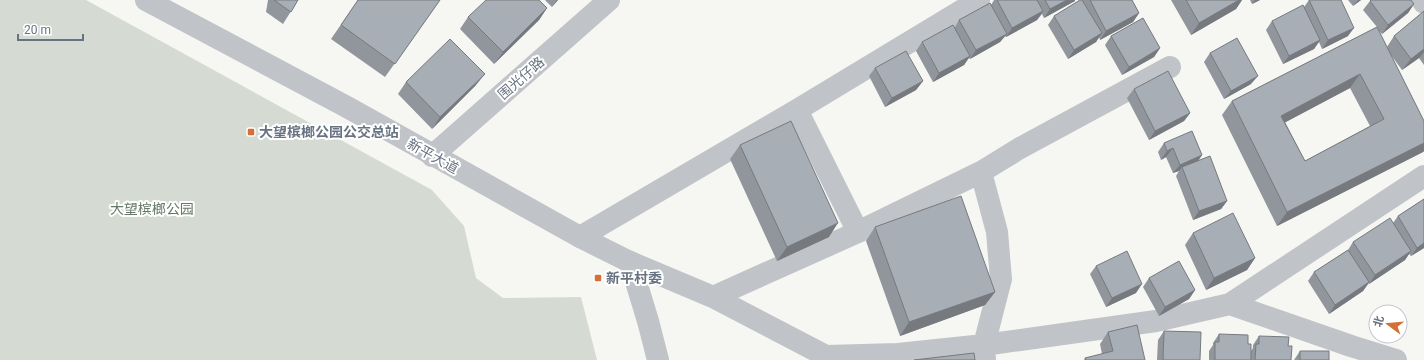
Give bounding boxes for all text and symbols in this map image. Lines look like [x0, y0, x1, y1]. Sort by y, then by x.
scale bar [18, 16, 83, 42]
text: 20 m [24, 23, 51, 37]
street label: 围光仔路 [495, 54, 547, 102]
place label: 大望槟榔公园公交总站 [259, 124, 399, 140]
marker: 大望槟榔公园公交总站 [246, 127, 256, 137]
street label: 新平大道 [405, 135, 461, 177]
park label: 大望槟榔公园 [110, 201, 194, 217]
place label: 新平村委 [606, 270, 662, 286]
marker: 新平村委 [593, 273, 603, 283]
north arrow [1368, 304, 1408, 344]
text: 北 [1371, 314, 1387, 328]

